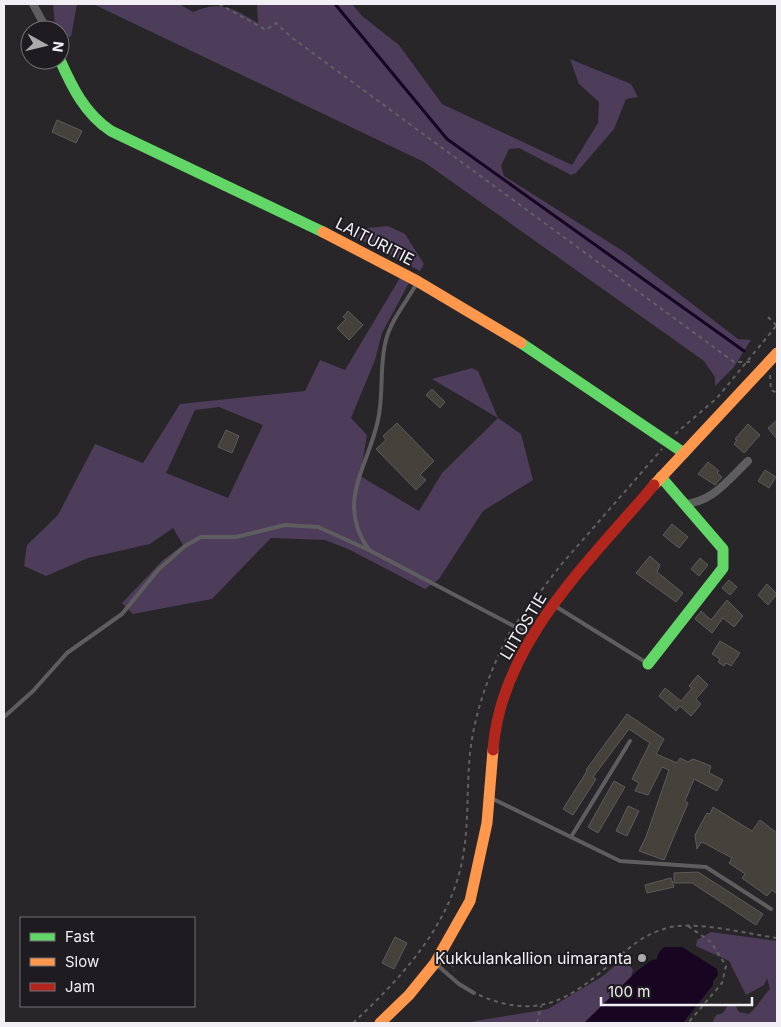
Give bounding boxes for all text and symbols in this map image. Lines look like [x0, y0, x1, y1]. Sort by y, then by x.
north arrow [20, 20, 70, 70]
text: N [49, 40, 68, 53]
street label: LAITURITIE [332, 213, 418, 269]
street label: LIITOSTIE [495, 589, 551, 663]
legend [20, 917, 195, 1007]
text: Fast [65, 927, 95, 946]
place label: Kukkulankallion uimaranta [435, 948, 632, 968]
text: Slow [65, 952, 99, 971]
marker: Kukkulankallion uimaranta [636, 952, 648, 964]
scale bar [601, 974, 752, 1006]
text: Jam [65, 977, 95, 996]
text: 100 m [608, 982, 650, 1001]

